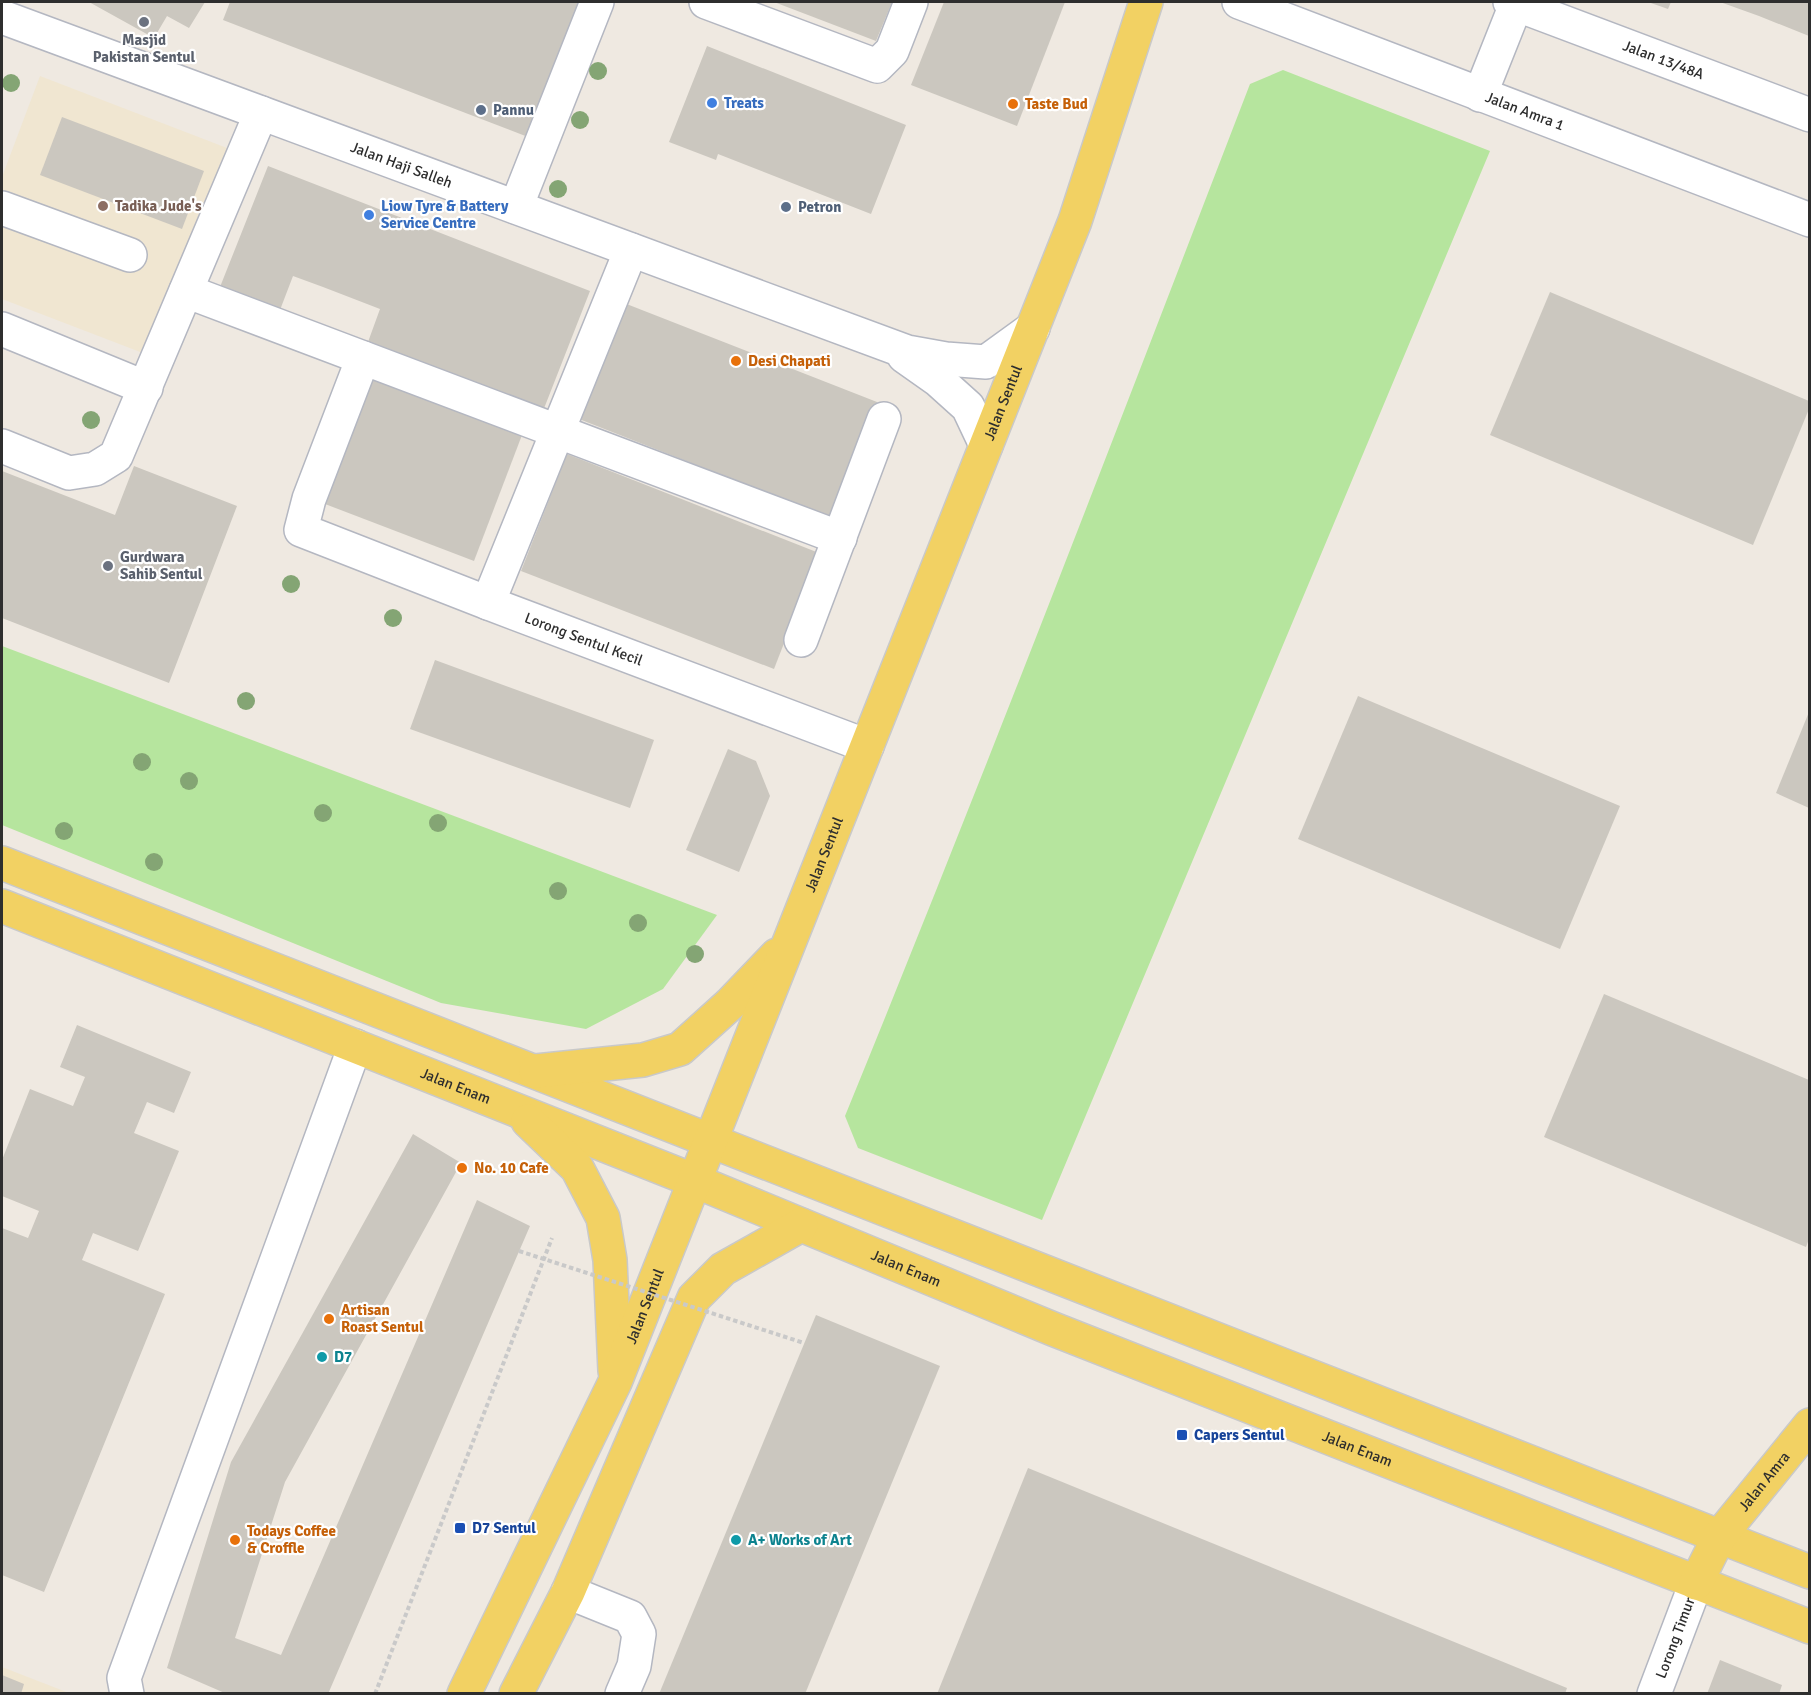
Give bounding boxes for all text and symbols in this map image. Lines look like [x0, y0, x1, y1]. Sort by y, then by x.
marker: Masjid Pakistan Sentul [137, 15, 151, 29]
place label: Masjid Pakistan Sentul [93, 31, 196, 66]
street label: Jalan 13/48A [1620, 36, 1707, 83]
street label: Jalan Amra 1 [1483, 88, 1567, 134]
place label: Treats [724, 94, 764, 112]
place label: Taste Bud [1025, 95, 1088, 113]
marker: Treats [705, 96, 719, 110]
marker: Taste Bud [1006, 97, 1020, 111]
place label: Pannu [493, 101, 534, 119]
marker: Pannu [474, 103, 488, 117]
street label: Jalan Haji Salleh [348, 138, 455, 192]
place label: Tadika Jude's [115, 197, 202, 215]
place label: Liow Tyre & Battery Service Centre [381, 197, 509, 232]
place label: Petron [798, 198, 841, 216]
marker: Tadika Jude's [96, 199, 110, 213]
marker: Petron [779, 200, 793, 214]
marker: Liow Tyre & Battery Service Centre [362, 208, 376, 222]
place label: Desi Chapati [748, 352, 831, 370]
marker: Desi Chapati [729, 354, 743, 368]
street label: Jalan Sentul [980, 362, 1026, 443]
place label: Gurdwara Sahib Sentul [120, 548, 203, 583]
marker: Gurdwara Sahib Sentul [101, 559, 115, 573]
street label: Lorong Sentul Kecil [522, 609, 645, 670]
street label: Jalan Sentul [801, 814, 847, 895]
street label: Jalan Enam [418, 1064, 493, 1108]
place label: No. 10 Cafe [474, 1159, 549, 1177]
marker: No. 10 Cafe [455, 1161, 469, 1175]
street label: Jalan Enam [869, 1246, 944, 1291]
street label: Jalan Sentul [622, 1266, 668, 1347]
place label: Artisan Roast Sentul [341, 1301, 424, 1336]
marker: Artisan Roast Sentul [322, 1312, 336, 1326]
place label: D7 [334, 1348, 352, 1366]
marker: D7 [315, 1350, 329, 1364]
place label: Capers Sentul [1194, 1426, 1285, 1444]
street label: Jalan Enam [1320, 1427, 1395, 1471]
marker: Capers Sentul [1175, 1428, 1189, 1442]
street label: Jalan Amra [1735, 1448, 1794, 1515]
place label: D7 Sentul [472, 1519, 536, 1537]
marker: D7 Sentul [453, 1521, 467, 1535]
place label: Todays Coffee & Croffle [247, 1522, 336, 1557]
place label: A+ Works of Art [748, 1531, 852, 1549]
marker: Todays Coffee & Croffle [228, 1533, 242, 1547]
marker: A+ Works of Art [729, 1533, 743, 1547]
street label: Lorong Timur [1652, 1595, 1699, 1681]

